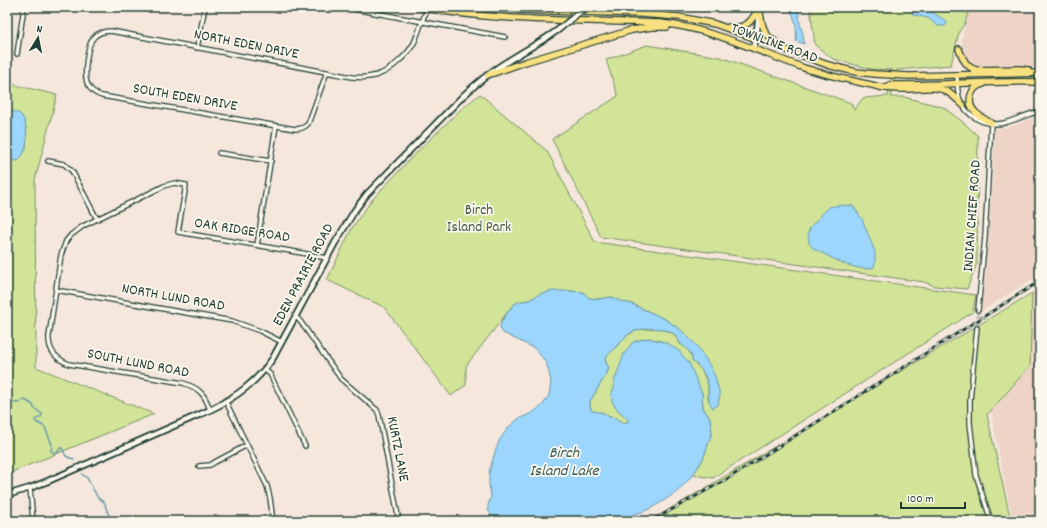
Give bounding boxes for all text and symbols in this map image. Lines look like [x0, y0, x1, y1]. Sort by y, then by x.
north arrow [18, 18, 58, 58]
street label: TOWNLINE ROAD [728, 18, 821, 70]
text: N [35, 22, 44, 39]
street label: NORTH EDEN DRIVE [192, 24, 300, 66]
street label: SOUTH EDEN DRIVE [131, 78, 239, 118]
street label: INDIAN CHIEF ROAD [958, 159, 988, 273]
park label: Birch Island Park [447, 200, 511, 239]
street label: OAK RIDGE ROAD [193, 213, 292, 249]
street label: EDEN PRAIRIE ROAD [268, 220, 340, 330]
street label: NORTH LUND ROAD [120, 278, 226, 318]
street label: SOUTH LUND ROAD [85, 343, 191, 385]
street label: KURTZ LANE [380, 414, 414, 484]
water label: Birch Island Lake [529, 442, 600, 483]
scale bar [901, 484, 965, 510]
text: 100 m [907, 491, 934, 508]

